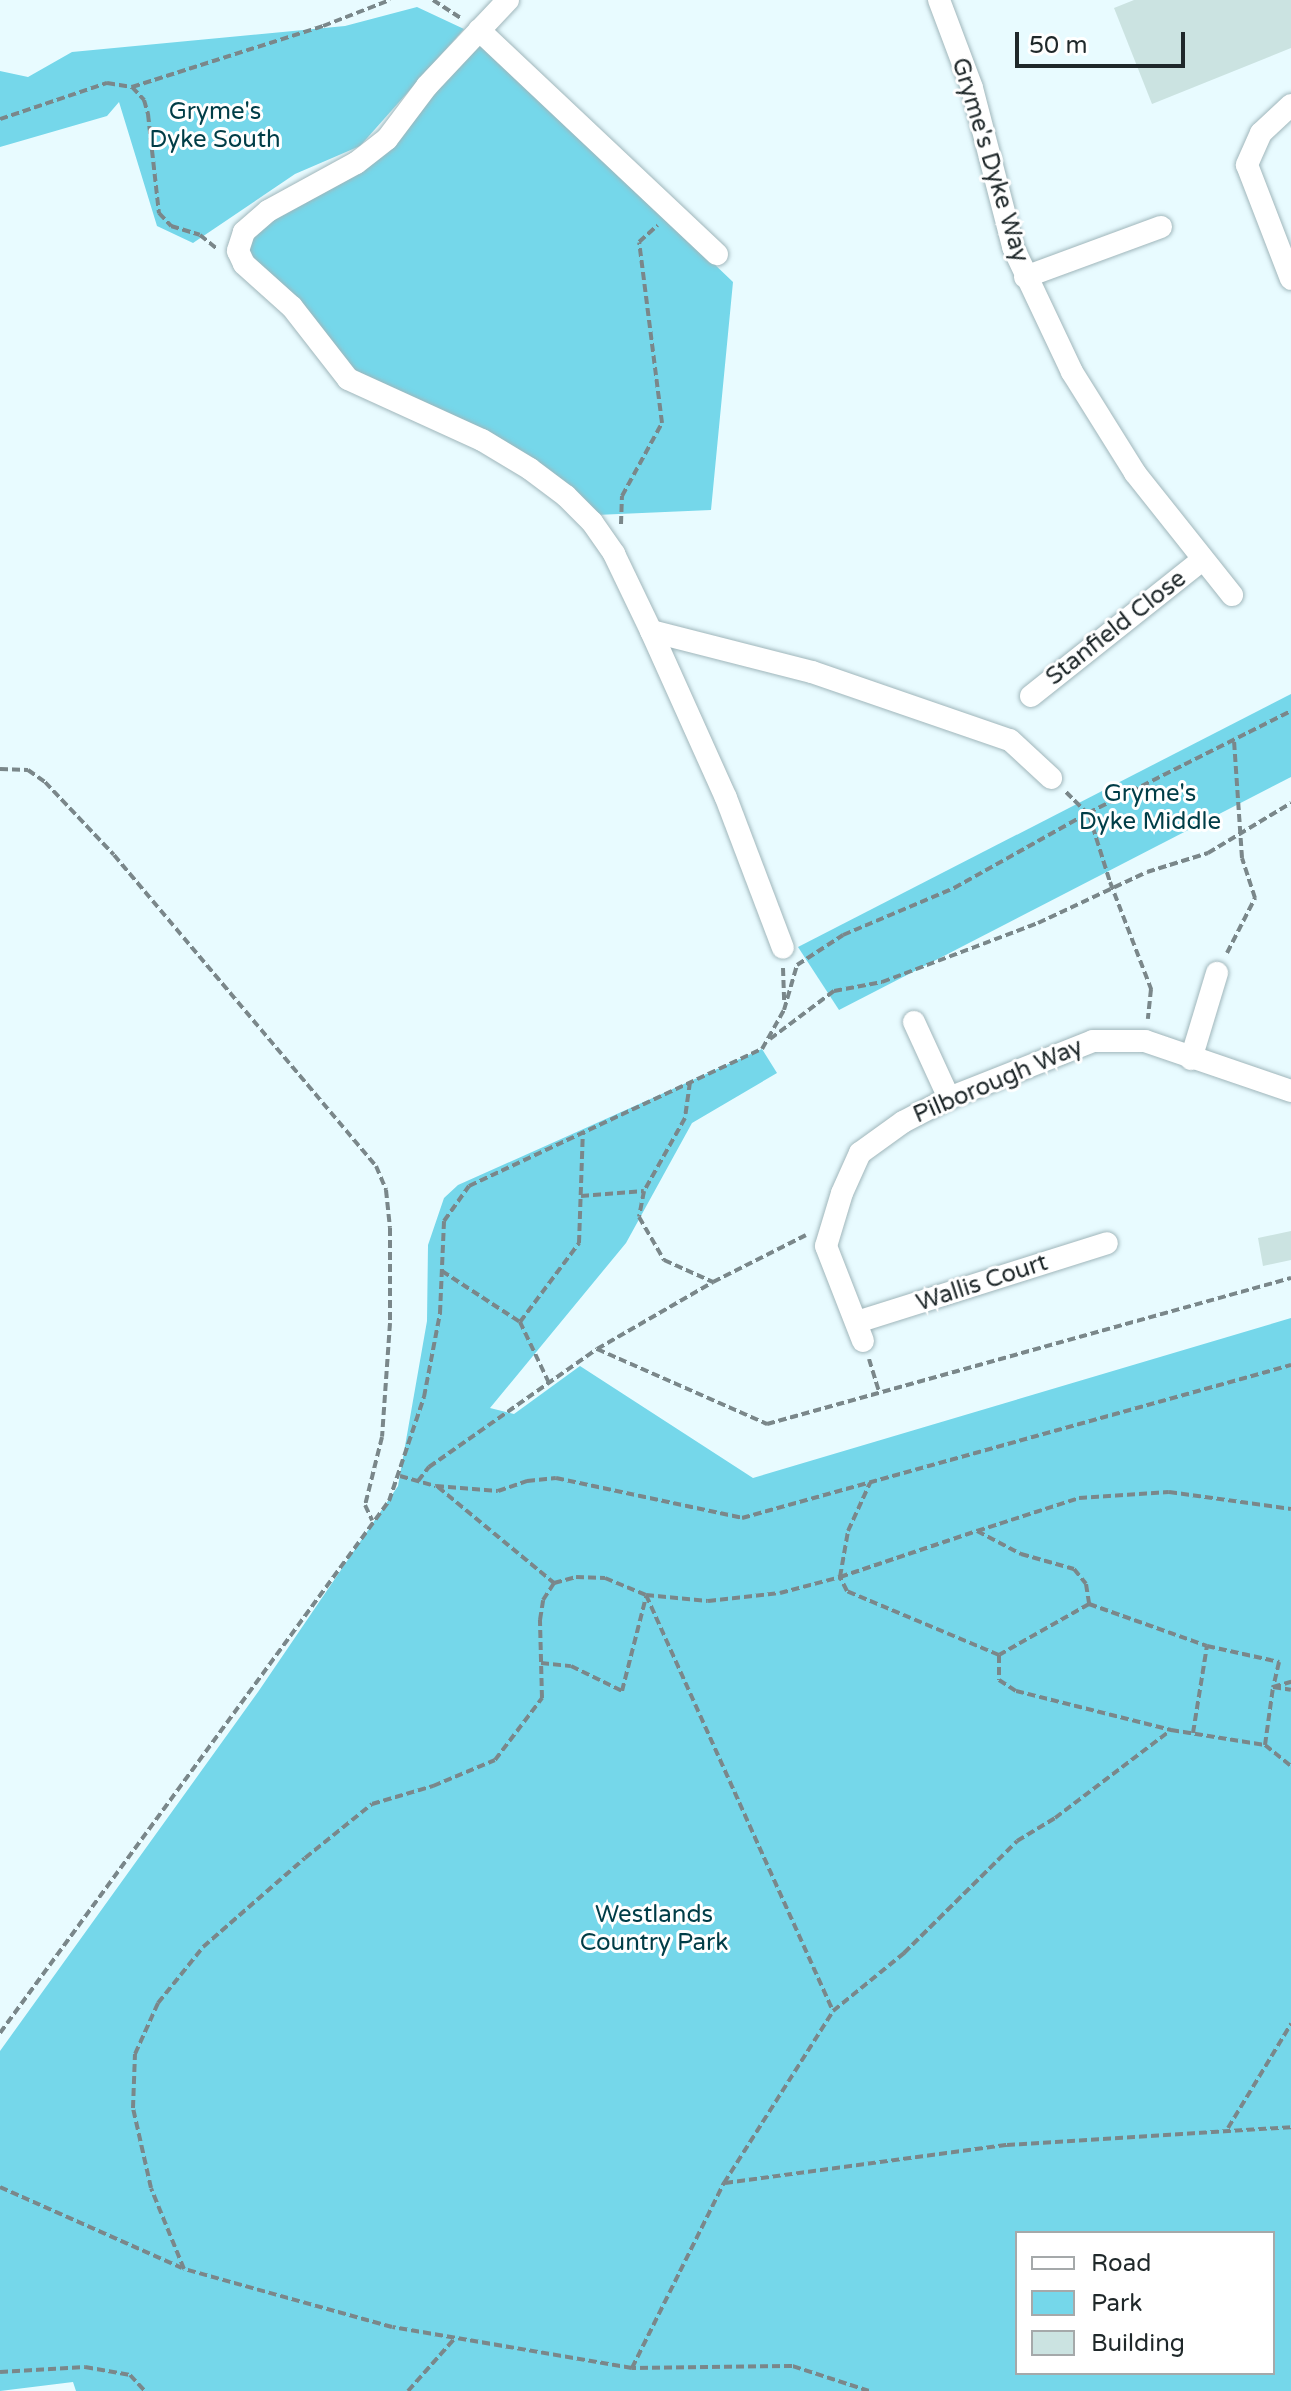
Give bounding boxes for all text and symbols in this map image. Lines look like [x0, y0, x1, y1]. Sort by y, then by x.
scale bar [1019, 16, 1189, 66]
text: 50 m [1029, 31, 1087, 60]
street label: Gryme's Dyke Way [945, 54, 1035, 266]
park label: Gryme's Dyke South [149, 98, 281, 154]
street label: Stanfield Close [1040, 564, 1192, 692]
park label: Gryme's Dyke Middle [1079, 780, 1221, 836]
street label: Pilborough Way [909, 1032, 1087, 1130]
street label: Wallis Court [913, 1248, 1051, 1318]
park label: Westlands Country Park [580, 1901, 728, 1957]
legend [1015, 2231, 1275, 2375]
text: Road [1091, 2249, 1151, 2278]
text: Park [1091, 2289, 1142, 2318]
text: Building [1091, 2329, 1185, 2358]

